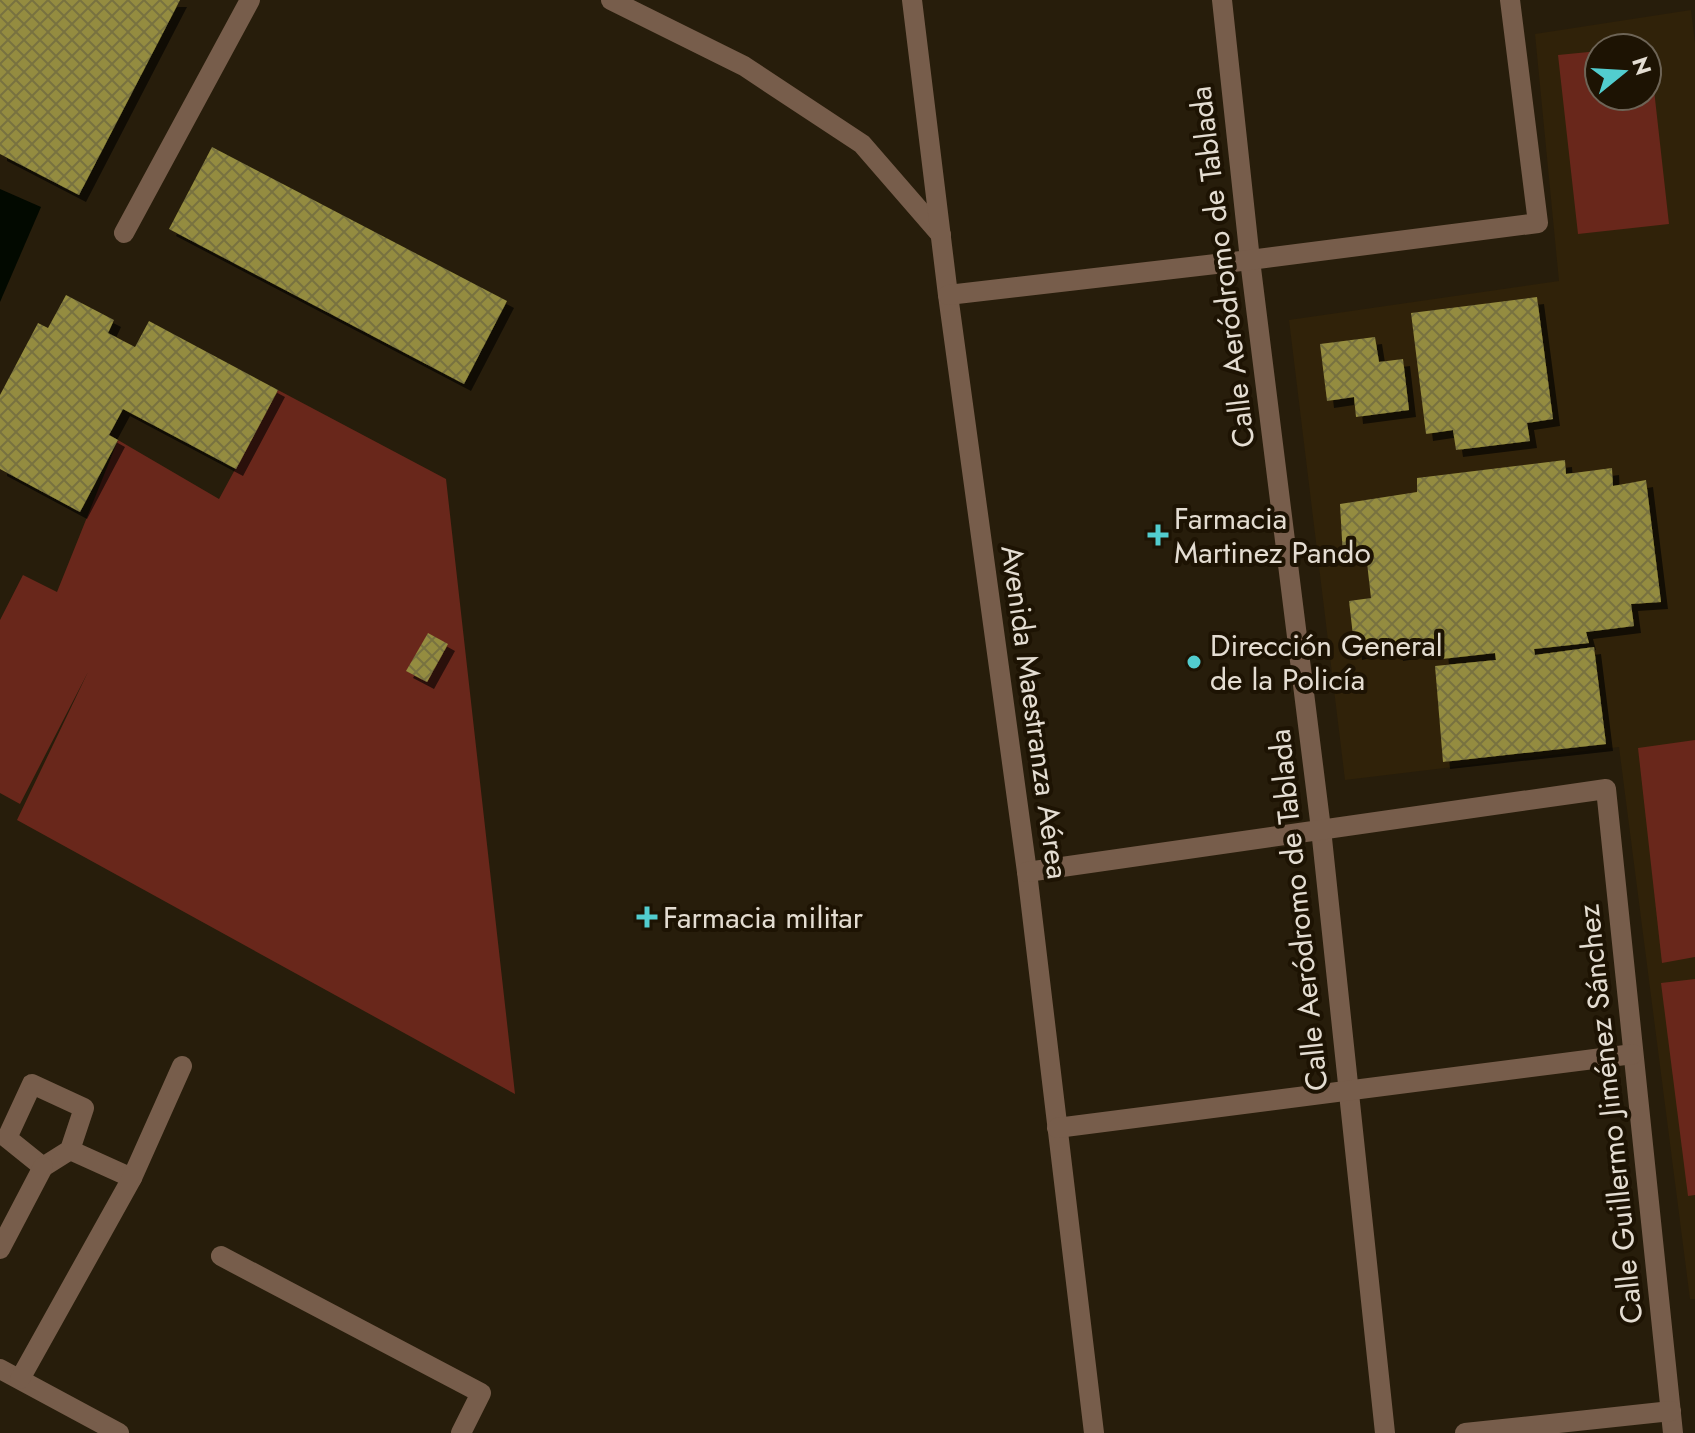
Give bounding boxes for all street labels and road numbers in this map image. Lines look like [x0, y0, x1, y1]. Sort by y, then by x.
street label: Calle Aeródromo de Tablada [1178, 84, 1266, 450]
street label: Avenida Maestranza Aérea [990, 542, 1080, 882]
street label: Calle Aeródromo de Tablada [1258, 727, 1338, 1093]
street label: Calle Guillermo Jiménez Sánchez [1567, 902, 1653, 1326]

